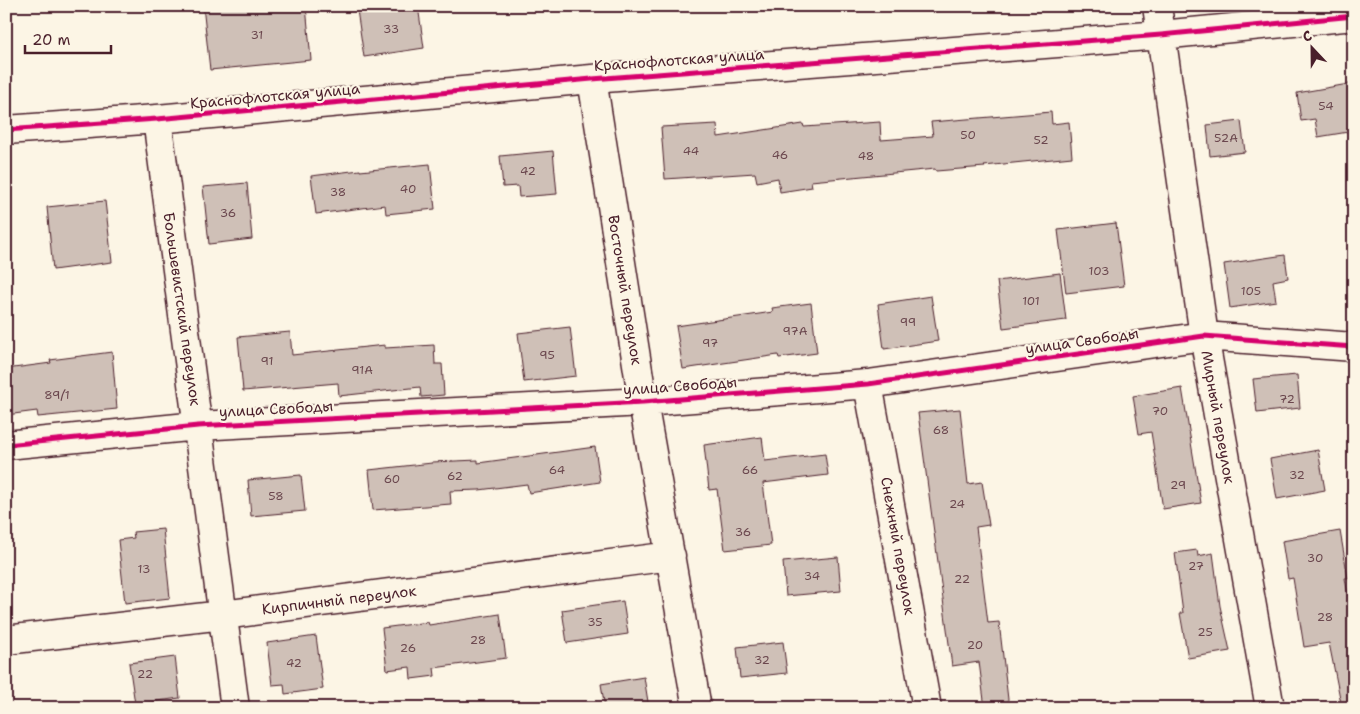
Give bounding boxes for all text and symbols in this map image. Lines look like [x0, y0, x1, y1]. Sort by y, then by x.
house number: 33 [383, 21, 399, 37]
scale bar [25, 22, 111, 54]
north arrow [1288, 22, 1338, 72]
text: С [1300, 26, 1314, 46]
house number: 31 [251, 27, 263, 43]
text: 20 m [32, 30, 71, 50]
street label: Краснофлотская улица [593, 44, 765, 76]
street label: Краснофлотская улица [189, 79, 362, 113]
house number: 54 [1318, 98, 1334, 114]
house number: 50 [960, 127, 976, 143]
house number: 52А [1214, 130, 1238, 146]
house number: 52 [1033, 132, 1049, 148]
house number: 44 [683, 143, 699, 159]
house number: 46 [772, 147, 788, 163]
house number: 48 [858, 148, 874, 164]
house number: 42 [520, 163, 536, 179]
house number: 40 [400, 181, 416, 197]
house number: 38 [330, 184, 346, 200]
house number: 36 [220, 205, 236, 221]
street label: Большевистский переулок [159, 211, 206, 407]
street label: Восточный переулок [603, 214, 647, 366]
house number: 103 [1089, 263, 1109, 279]
house number: 105 [1241, 283, 1261, 299]
house number: 101 [1022, 293, 1040, 309]
house number: 99 [900, 314, 916, 330]
house number: 97А [783, 323, 808, 339]
street label: улица Свободы [1024, 323, 1140, 359]
house number: 97 [702, 335, 718, 351]
house number: 95 [539, 347, 555, 363]
street label: Мирный переулок [1196, 349, 1240, 485]
house number: 91 [260, 353, 274, 369]
house number: 91А [351, 362, 373, 378]
street label: улица Свободы [622, 372, 738, 400]
house number: 89/1 [44, 387, 70, 403]
house number: 72 [1279, 391, 1295, 407]
street label: улица Свободы [218, 396, 334, 422]
house number: 70 [1152, 403, 1168, 419]
house number: 68 [933, 422, 949, 438]
house number: 64 [549, 462, 565, 478]
house number: 66 [742, 462, 758, 478]
house number: 32 [1289, 467, 1305, 483]
house number: 62 [447, 468, 463, 484]
house number: 60 [384, 471, 400, 487]
street label: Снежный переулок [876, 475, 920, 617]
house number: 29 [1170, 477, 1186, 493]
house number: 58 [268, 488, 284, 504]
house number: 24 [949, 496, 965, 512]
house number: 36 [735, 524, 751, 540]
house number: 30 [1307, 550, 1323, 566]
house number: 27 [1188, 558, 1204, 574]
house number: 13 [138, 561, 150, 577]
house number: 34 [804, 568, 820, 584]
house number: 22 [954, 571, 970, 587]
street label: Кирпичный переулок [261, 581, 417, 619]
house number: 28 [1317, 609, 1333, 625]
house number: 35 [587, 614, 603, 630]
house number: 25 [1197, 624, 1213, 640]
house number: 28 [470, 632, 486, 648]
house number: 20 [967, 637, 983, 653]
house number: 26 [400, 640, 416, 656]
house number: 32 [754, 652, 770, 668]
house number: 42 [286, 655, 302, 671]
house number: 22 [137, 666, 153, 682]

